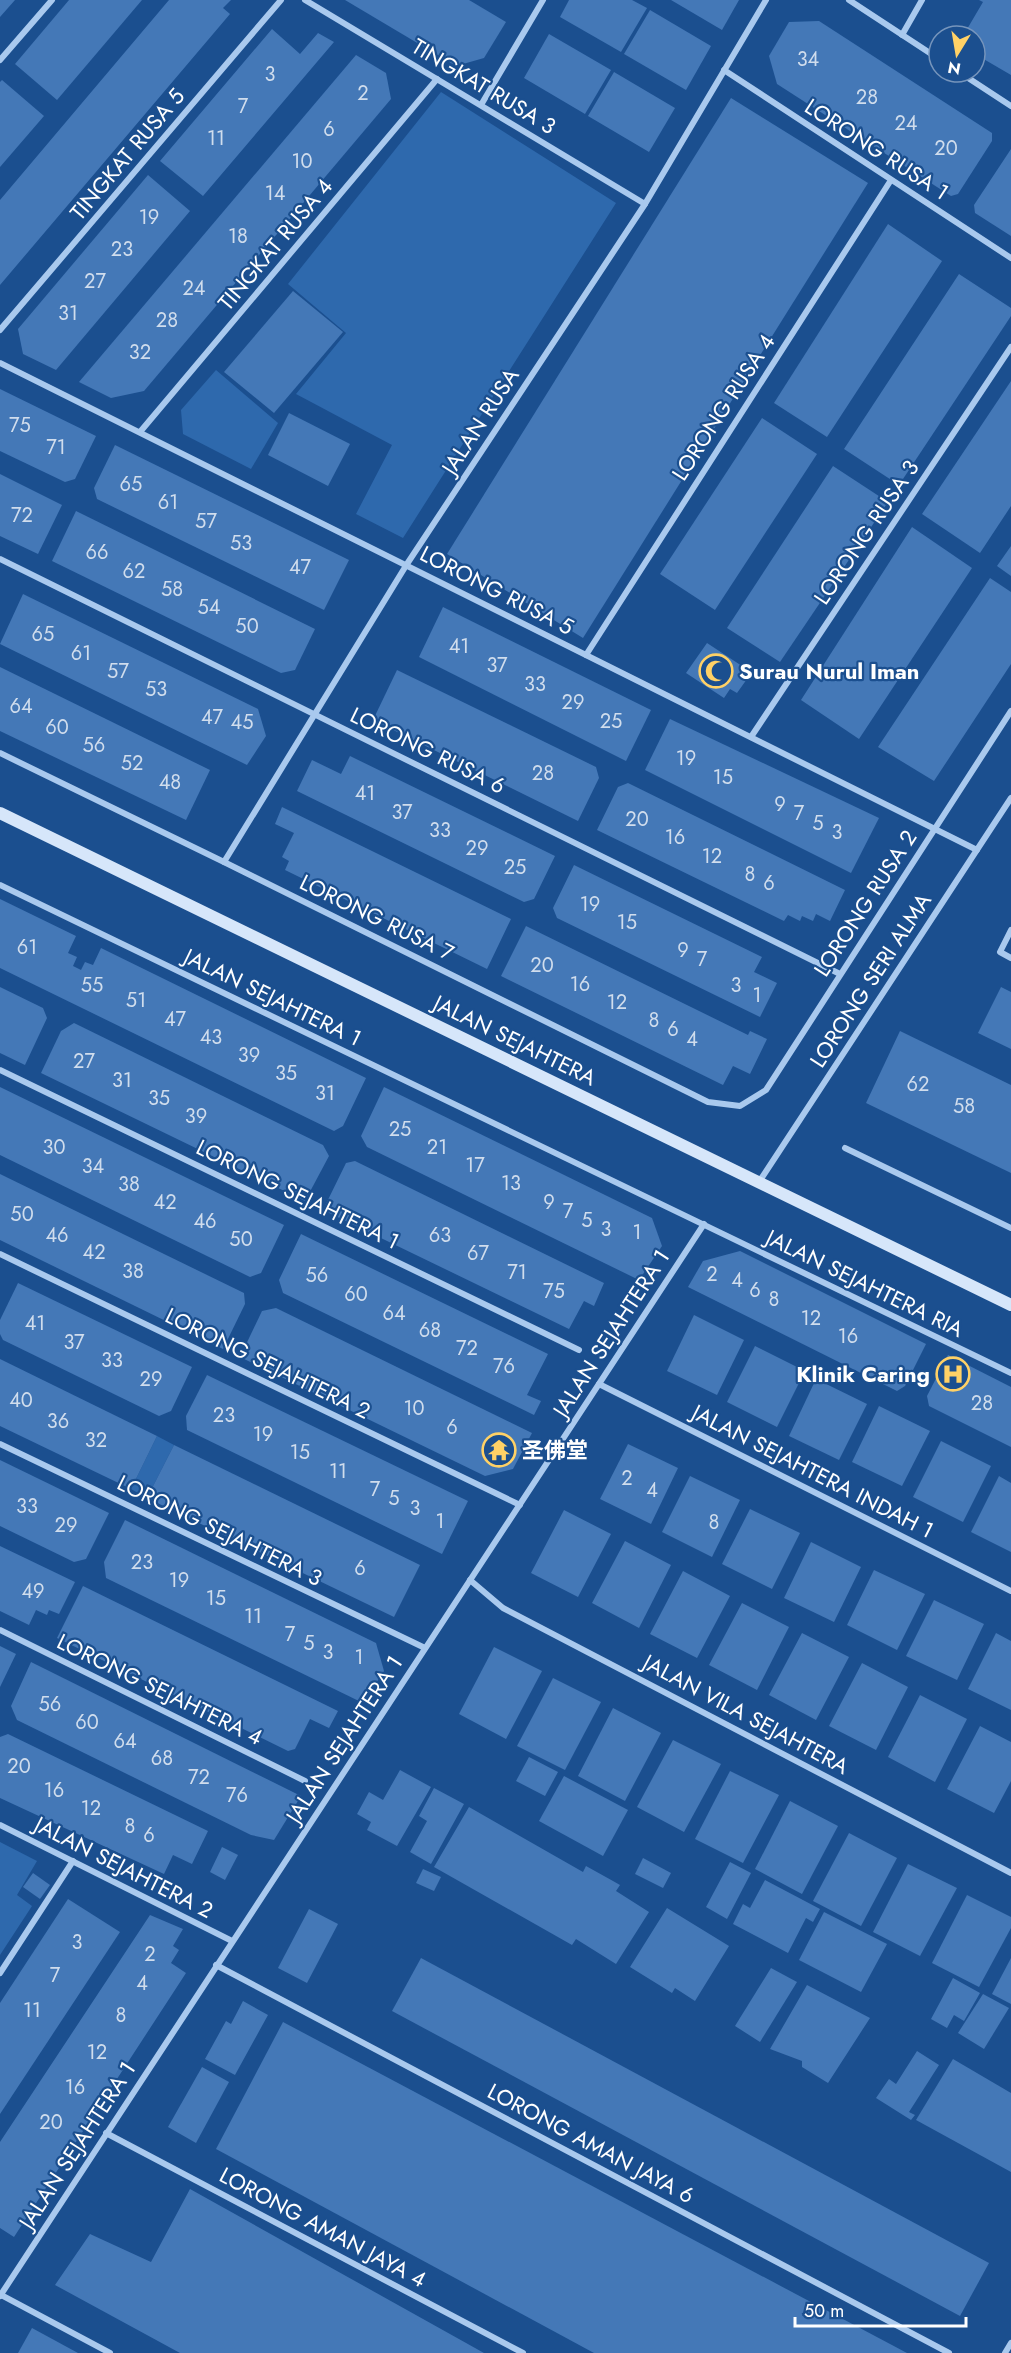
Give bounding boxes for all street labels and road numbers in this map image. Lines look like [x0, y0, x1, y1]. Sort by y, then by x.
street label: TINGKAT RUSA 3 [406, 30, 562, 142]
street label: TINGKAT RUSA 5 [62, 81, 192, 227]
street label: LORONG RUSA 1 [799, 90, 955, 208]
street label: TINGKAT RUSA 4 [210, 171, 340, 317]
street label: LORONG RUSA 4 [664, 327, 783, 487]
street label: JALAN RUSA [432, 361, 527, 483]
street label: LORONG RUSA 3 [806, 453, 926, 611]
street label: LORONG RUSA 5 [415, 537, 579, 643]
street label: LORONG RUSA 6 [345, 699, 511, 801]
street label: LORONG RUSA 2 [806, 823, 924, 983]
street label: LORONG RUSA 7 [295, 866, 460, 968]
street label: LORONG SERI ALMA [802, 886, 939, 1074]
street label: JALAN SEJAHTERA 1 [176, 939, 367, 1054]
street label: JALAN SEJAHTERA [426, 985, 602, 1093]
street label: LORONG SEJAHTERA 1 [191, 1131, 405, 1257]
street label: JALAN SEJAHTERA RIA [758, 1220, 970, 1345]
street label: JALAN SEJAHTERA 1 [543, 1243, 677, 1426]
street label: LORONG SEJAHTERA 2 [160, 1299, 376, 1427]
street label: JALAN SEJAHTERA INDAH 1 [684, 1395, 939, 1546]
street label: LORONG SEJAHTERA 3 [112, 1466, 328, 1594]
street label: LORONG SEJAHTERA 4 [52, 1625, 268, 1753]
street label: JALAN VILA SEJAHTERA [635, 1645, 855, 1782]
street label: JALAN SEJAHTERA 1 [276, 1649, 410, 1832]
street label: JALAN SEJAHTERA 2 [27, 1807, 219, 1926]
street label: JALAN SEJAHTERA 1 [9, 2055, 143, 2238]
street label: LORONG AMAN JAYA 6 [482, 2075, 700, 2211]
street label: LORONG AMAN JAYA 4 [214, 2159, 432, 2295]

